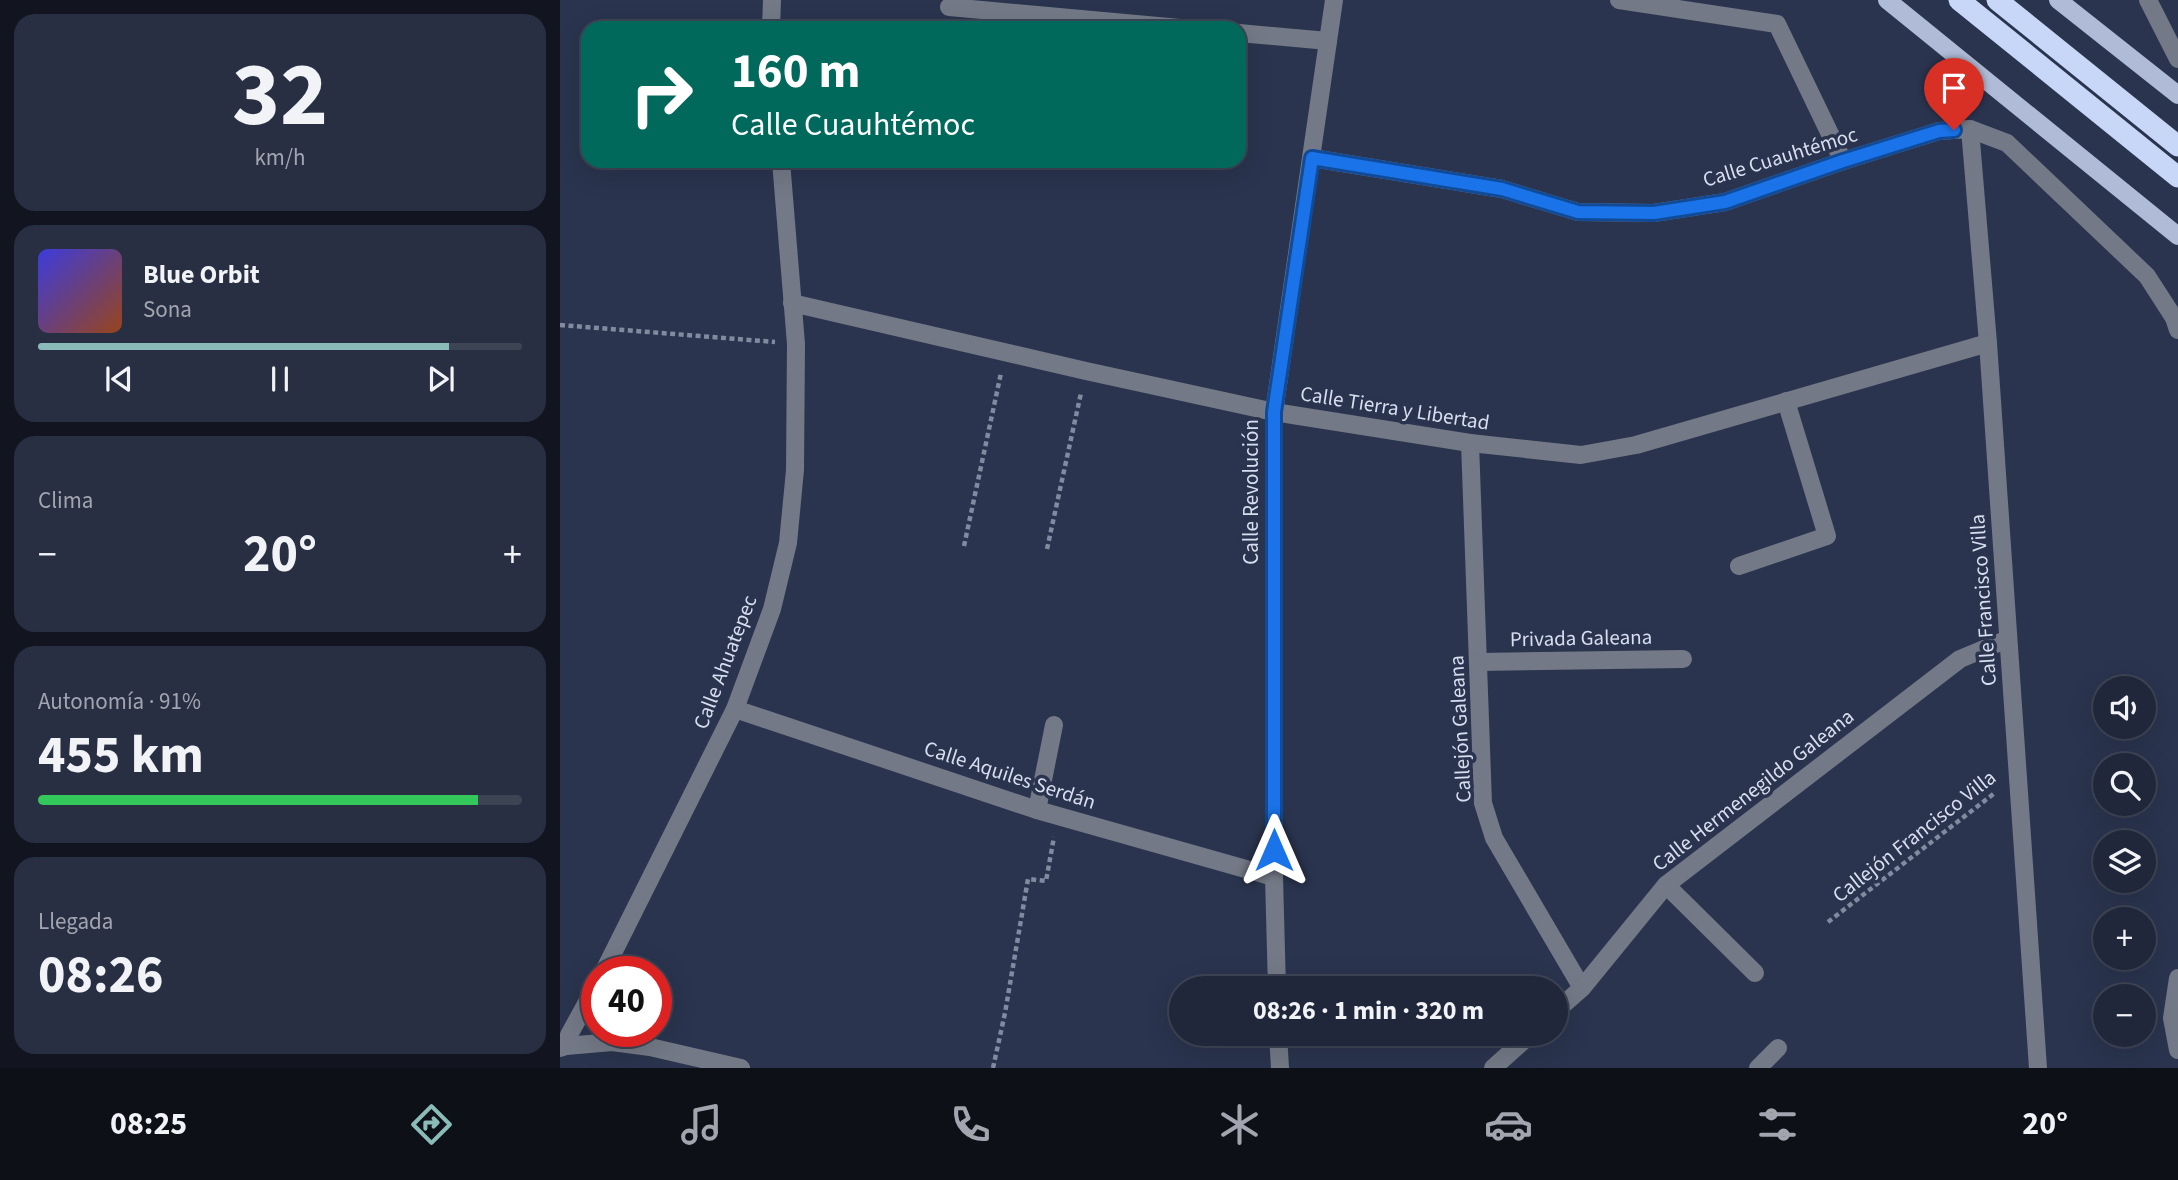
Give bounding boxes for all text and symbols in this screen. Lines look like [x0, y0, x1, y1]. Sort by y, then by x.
text: 32 [232, 31, 328, 160]
text: 160 m [731, 37, 860, 107]
icon: right [616, 49, 707, 140]
pin [1924, 58, 1984, 130]
icon: arrive [1935, 69, 1973, 107]
text: Calle Cuauhtémoc [731, 102, 975, 148]
street label: Calle Cuauhtémoc [1699, 119, 1861, 195]
text: km/h [254, 141, 306, 174]
text: Blue Orbit [143, 256, 260, 293]
text: Sona [143, 293, 192, 326]
icon: previous [100, 360, 138, 398]
icon: pause [261, 360, 299, 398]
icon: next [422, 360, 460, 398]
street label: Calle Tierra y Libertad [1298, 378, 1492, 438]
street label: Calle Revolución [1236, 419, 1266, 565]
text: Clima [38, 484, 93, 517]
street label: Calle Francisco Villa [1962, 513, 2004, 687]
text: 20° [243, 518, 317, 592]
text: − [38, 528, 57, 582]
text: + [503, 528, 522, 582]
street label: Calle Ahuatepec [686, 590, 764, 733]
street label: Privada Galeana [1510, 622, 1652, 654]
street label: Callejón Galeana [1441, 654, 1479, 804]
map controls [2093, 676, 2156, 1047]
button: sound [2093, 676, 2156, 739]
text: Autonomía · 91% [38, 685, 201, 718]
street label: Calle Hermenegildo Galeana [1646, 702, 1860, 878]
text: 455 km [38, 719, 204, 793]
street label: Calle Aquiles Serdán [920, 733, 1100, 817]
button: search [2093, 753, 2156, 816]
street label: Callejón Francisco Villa [1826, 763, 2002, 909]
position arrow [1237, 813, 1311, 887]
button: layers [2093, 830, 2156, 893]
text: Llegada [38, 905, 113, 938]
button: + [2093, 907, 2156, 970]
text: 08:26 [38, 939, 163, 1013]
speed limit sign: 40 [581, 956, 672, 1047]
button: − [2093, 984, 2156, 1047]
text: 08:26 · 1 min · 320 m [1253, 992, 1484, 1029]
icon: directions [407, 1100, 456, 1149]
icon: music [677, 1100, 726, 1149]
icon: phone [946, 1100, 995, 1149]
icon: climate [1215, 1100, 1264, 1149]
icon: car [1484, 1100, 1533, 1149]
icon: filters [1753, 1100, 1802, 1149]
text: 08:25 [110, 1101, 187, 1147]
text: 20° [2022, 1101, 2068, 1147]

